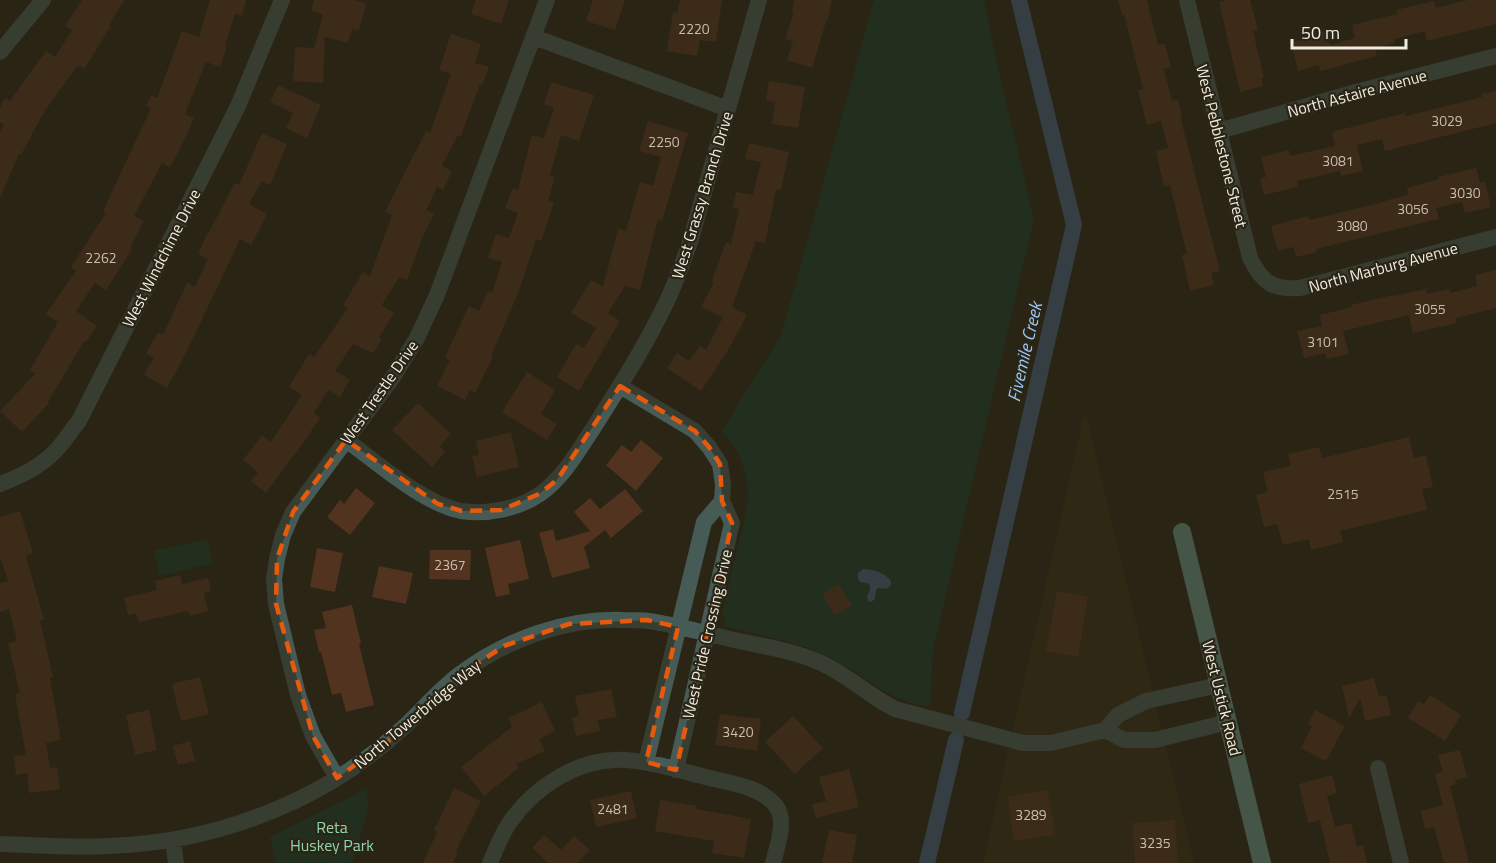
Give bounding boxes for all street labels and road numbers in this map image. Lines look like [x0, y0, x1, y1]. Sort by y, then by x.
street label: West Pebblestone Street [1190, 62, 1254, 231]
street label: North Astaire Avenue [1285, 63, 1429, 123]
street label: West Grassy Branch Drive [665, 108, 739, 282]
street label: West Windchime Drive [116, 185, 206, 331]
street label: North Marburg Avenue [1306, 236, 1460, 298]
street label: West Trestle Drive [334, 335, 424, 449]
street label: West Pride Crossing Drive [676, 547, 738, 721]
street label: West Ustick Road [1196, 638, 1248, 758]
street label: North Towerbridge Way [348, 654, 486, 774]

